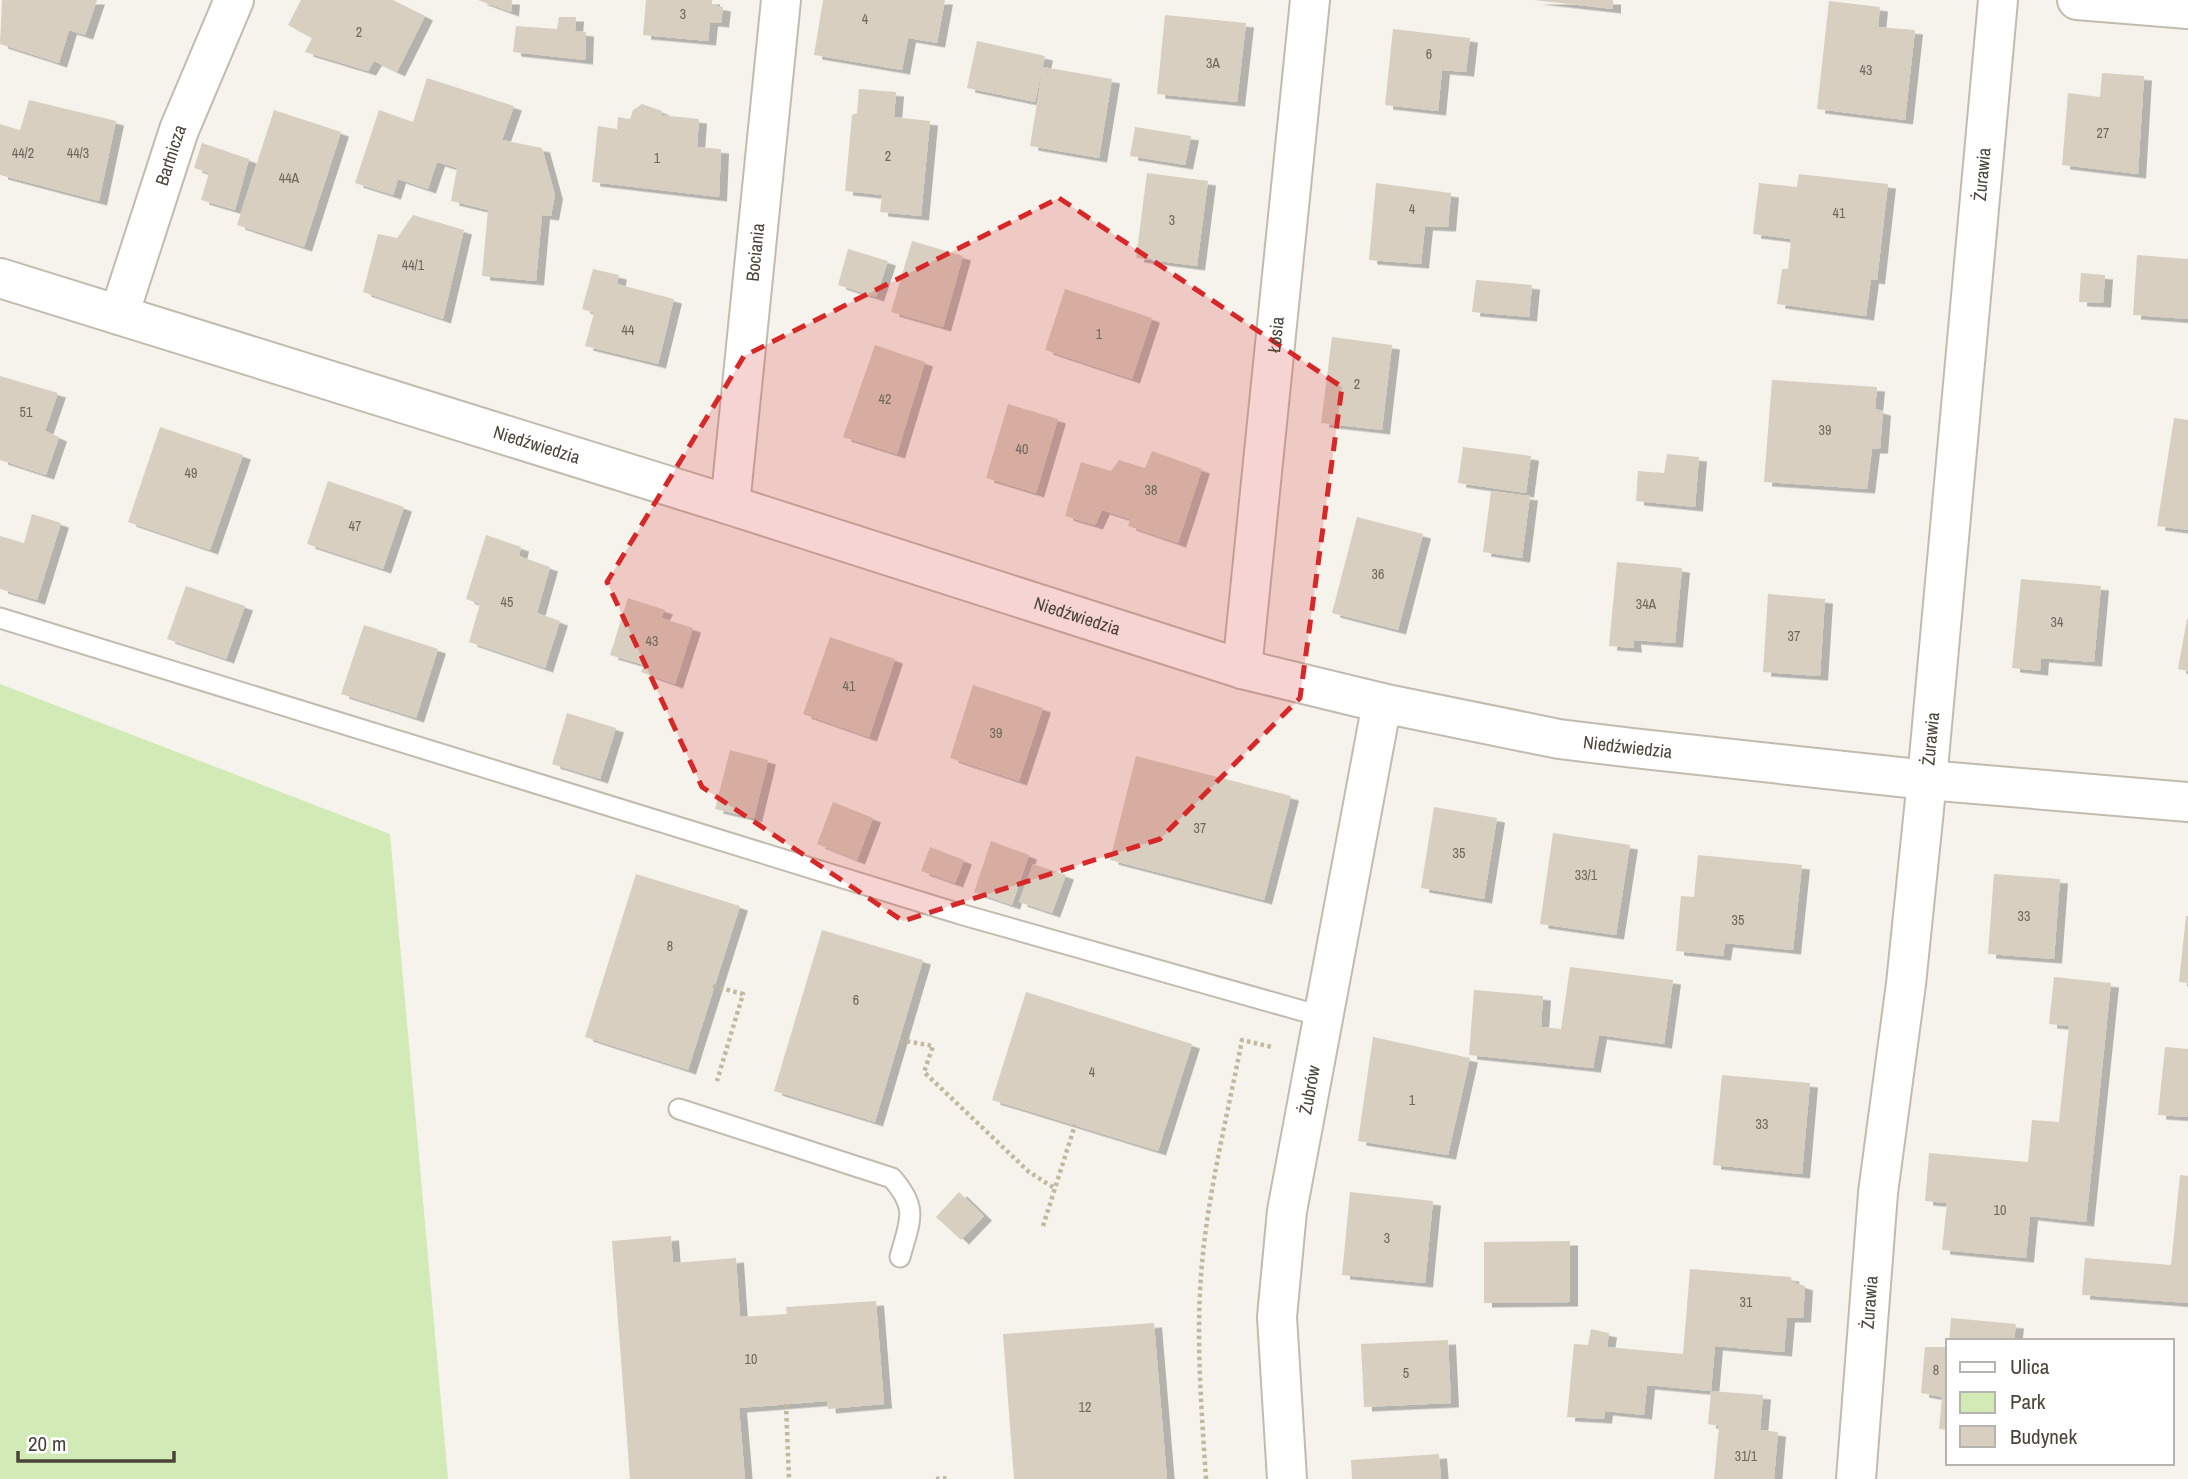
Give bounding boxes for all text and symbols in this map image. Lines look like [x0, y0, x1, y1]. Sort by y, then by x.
house number: 3 [680, 5, 686, 23]
house number: 4 [862, 10, 869, 28]
house number: 2 [356, 23, 362, 41]
house number: 6 [1426, 45, 1432, 63]
house number: 3A [1206, 54, 1220, 72]
house number: 43 [1860, 61, 1872, 79]
street label: Bartnicza [149, 121, 192, 189]
house number: 27 [2097, 124, 2109, 142]
house number: 44/2 [12, 144, 34, 162]
house number: 44/3 [67, 144, 89, 162]
house number: 2 [885, 147, 891, 165]
street label: Żurawia [1967, 147, 1997, 202]
house number: 1 [654, 149, 661, 167]
house number: 44A [279, 169, 300, 187]
house number: 4 [1409, 200, 1416, 218]
house number: 41 [1833, 204, 1846, 222]
house number: 3 [1169, 211, 1175, 229]
street label: Bociania [740, 222, 770, 283]
house number: 44/1 [402, 256, 425, 274]
street label: Łosia [1261, 315, 1290, 354]
house number: 44 [622, 321, 635, 339]
house number: 1 [1096, 325, 1103, 343]
house number: 2 [1354, 375, 1360, 393]
house number: 42 [879, 390, 891, 408]
house number: 51 [20, 403, 33, 421]
street label: Niedźwiedzia [490, 419, 583, 470]
house number: 39 [1819, 421, 1831, 439]
house number: 40 [1016, 440, 1028, 458]
house number: 49 [185, 464, 197, 482]
house number: 38 [1145, 481, 1157, 499]
house number: 47 [349, 517, 361, 535]
house number: 36 [1372, 565, 1384, 583]
street label: Niedźwiedzia [1031, 590, 1124, 641]
house number: 45 [501, 593, 513, 611]
house number: 34A [1636, 595, 1657, 613]
house number: 34 [2051, 613, 2064, 631]
house number: 37 [1788, 627, 1800, 645]
house number: 43 [646, 632, 658, 650]
house number: 41 [843, 677, 856, 695]
street label: Żurawia [1915, 711, 1945, 767]
house number: 39 [990, 724, 1002, 742]
street label: Niedźwiedzia [1582, 729, 1674, 764]
house number: 37 [1194, 819, 1206, 837]
house number: 35 [1453, 844, 1465, 862]
house number: 33/1 [1575, 866, 1598, 884]
house number: 33 [2018, 907, 2030, 925]
house number: 35 [1732, 911, 1744, 929]
house number: 8 [667, 937, 673, 955]
house number: 6 [853, 991, 859, 1009]
house number: 4 [1089, 1063, 1096, 1081]
street label: Żubrów [1292, 1063, 1326, 1116]
house number: 1 [1409, 1091, 1416, 1109]
house number: 33 [1756, 1115, 1768, 1133]
house number: 10 [1994, 1201, 2006, 1219]
house number: 3 [1384, 1229, 1390, 1247]
street label: Żurawia [1855, 1275, 1884, 1330]
house number: 31 [1740, 1293, 1753, 1311]
legend [1946, 1339, 2174, 1465]
house number: 10 [745, 1350, 757, 1368]
text: Ulica [2010, 1352, 2050, 1381]
house number: 8 [1933, 1361, 1939, 1379]
house number: 5 [1403, 1364, 1409, 1382]
text: Park [2010, 1387, 2046, 1416]
house number: 12 [1079, 1398, 1091, 1416]
scale bar [18, 1420, 173, 1464]
text: Budynek [2010, 1422, 2077, 1451]
text: 20 m [28, 1429, 66, 1458]
house number: 31/1 [1735, 1447, 1758, 1465]

